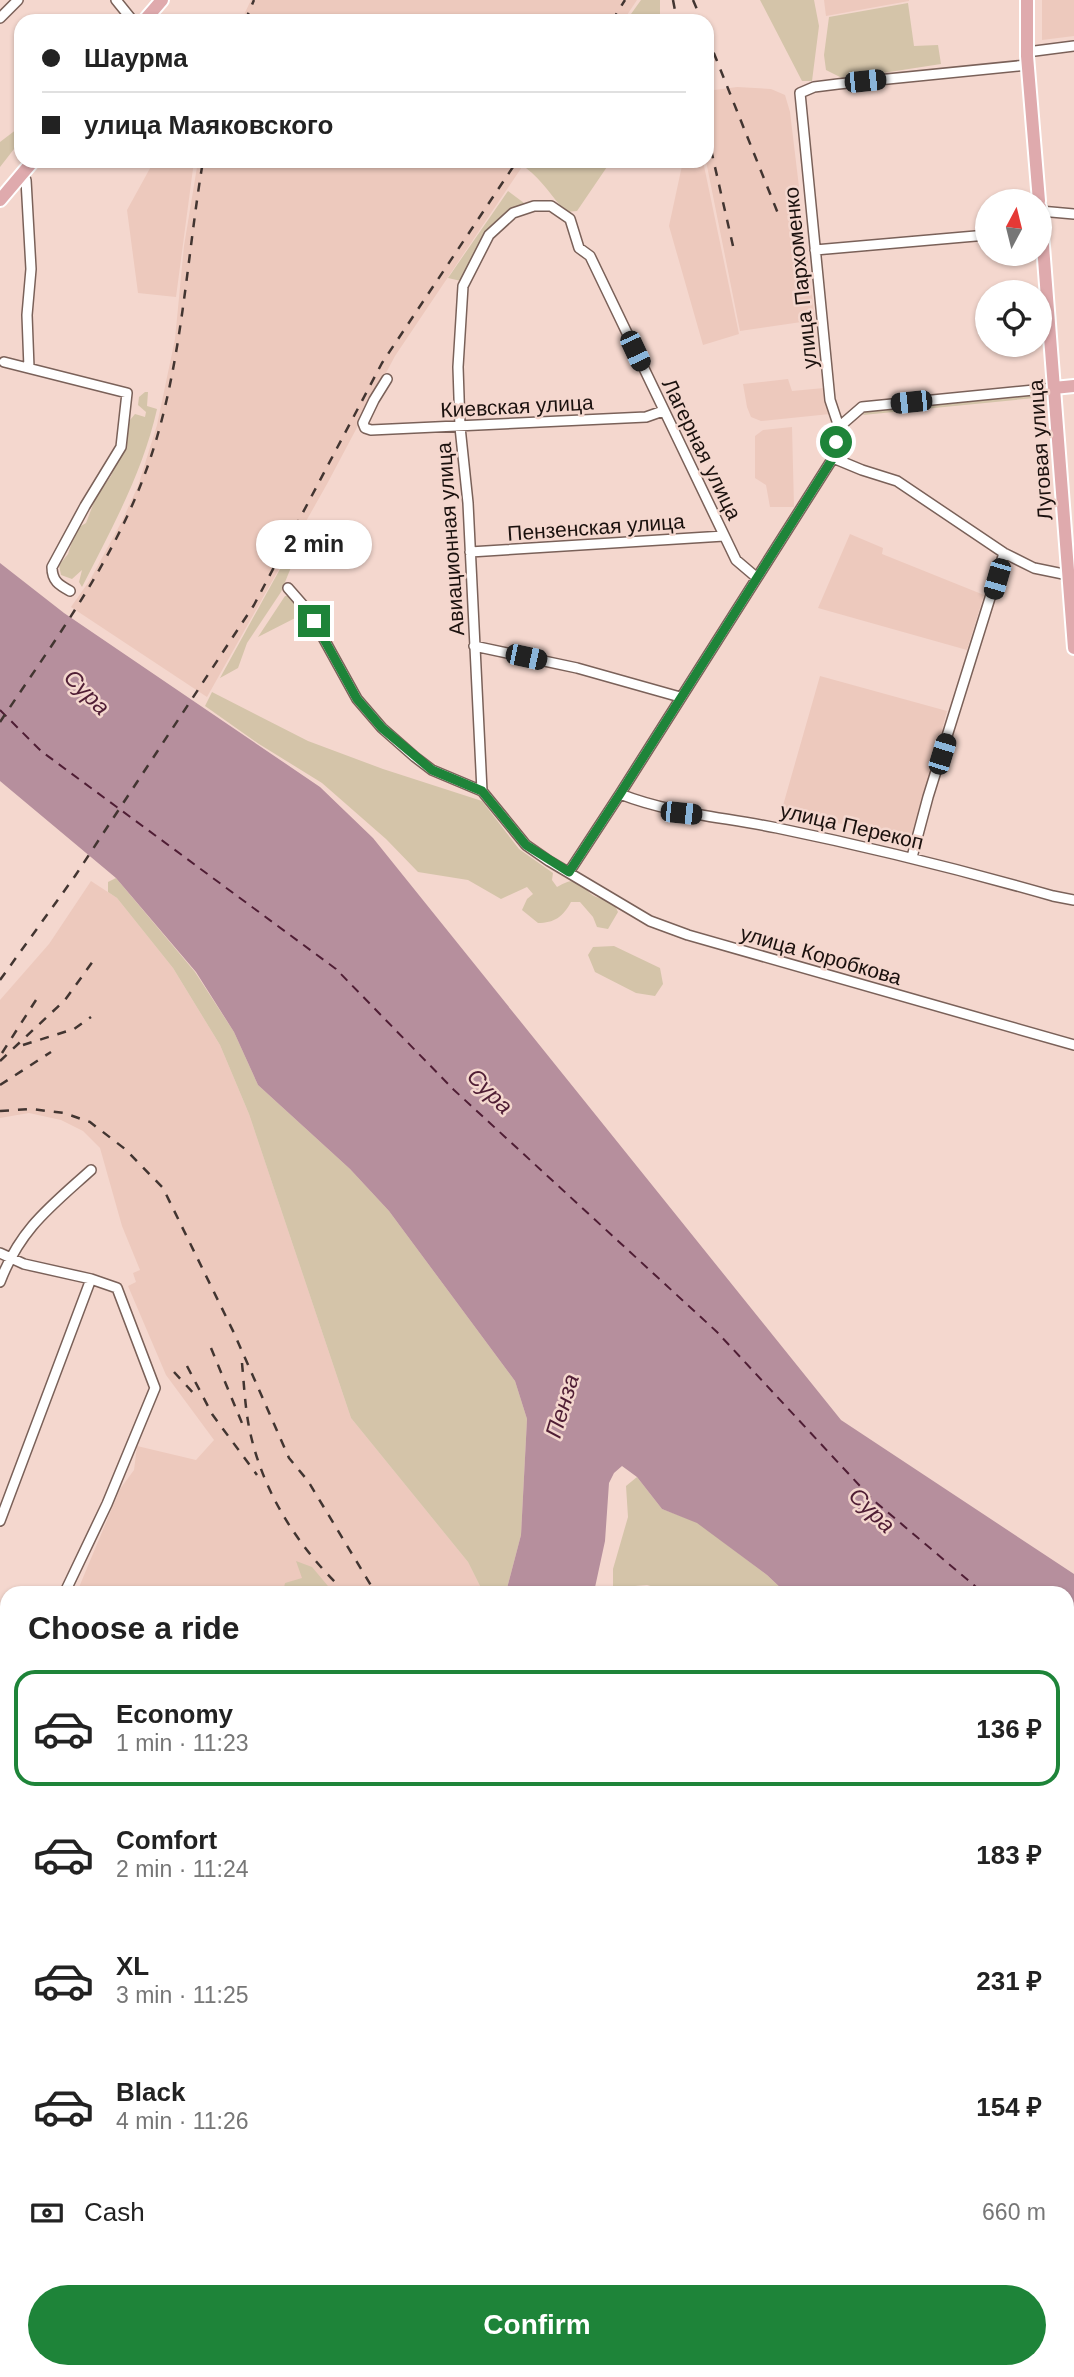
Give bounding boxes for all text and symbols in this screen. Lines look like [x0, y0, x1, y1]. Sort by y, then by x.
text: Шаурма [84, 43, 188, 73]
car [844, 68, 887, 94]
text: улица Маяковского [84, 110, 333, 140]
street label: улица Пархоменко [779, 186, 821, 370]
north arrow [975, 189, 1052, 266]
map controls [975, 189, 1052, 357]
button: locate [975, 280, 1052, 357]
car [617, 328, 654, 374]
street label: Лагерная улица [658, 375, 746, 524]
street label: Луговая улица [1024, 379, 1056, 521]
car [890, 389, 933, 415]
street label: Киевская улица [440, 390, 594, 421]
route start [820, 426, 852, 458]
street label: Авиационная улица [432, 441, 468, 636]
street label: Пензенская улица [507, 509, 686, 545]
callout: 2 min [256, 520, 372, 568]
text: 2 min [284, 531, 344, 557]
car [982, 556, 1013, 602]
route end [298, 605, 330, 637]
car [504, 642, 549, 672]
water label: Сура [59, 664, 115, 720]
car [926, 731, 959, 777]
street label: улица Перекоп [778, 798, 926, 854]
car [660, 800, 703, 826]
street label: улица Коробкова [738, 921, 905, 989]
water label: Сура [462, 1063, 518, 1119]
water label: Пенза [540, 1371, 584, 1441]
water label: Сура [844, 1482, 900, 1538]
text: Choose a ride [28, 1610, 240, 1646]
icon: car [32, 1697, 95, 1760]
text: Economy [116, 1699, 233, 1729]
text: 136 ₽ [976, 1714, 1042, 1744]
text: 1 min · 11:23 [116, 1730, 249, 1756]
icon: car [32, 1823, 95, 1886]
text: Comfort [116, 1825, 217, 1855]
text: 183 ₽ [976, 1840, 1042, 1870]
text: 2 min · 11:24 [116, 1856, 249, 1882]
icon: car [32, 1949, 95, 2012]
text: XL [116, 1951, 149, 1981]
text: 231 ₽ [976, 1966, 1042, 1996]
text: 3 min · 11:25 [116, 1982, 249, 2008]
icon: car [32, 2075, 95, 2138]
text: Black [116, 2077, 185, 2107]
text: 154 ₽ [976, 2092, 1042, 2122]
text: 4 min · 11:26 [116, 2108, 249, 2134]
icon: cash [28, 2194, 66, 2232]
text: Cash [84, 2197, 145, 2227]
text: 660 m [982, 2199, 1046, 2225]
button: Confirm [28, 2285, 1046, 2365]

